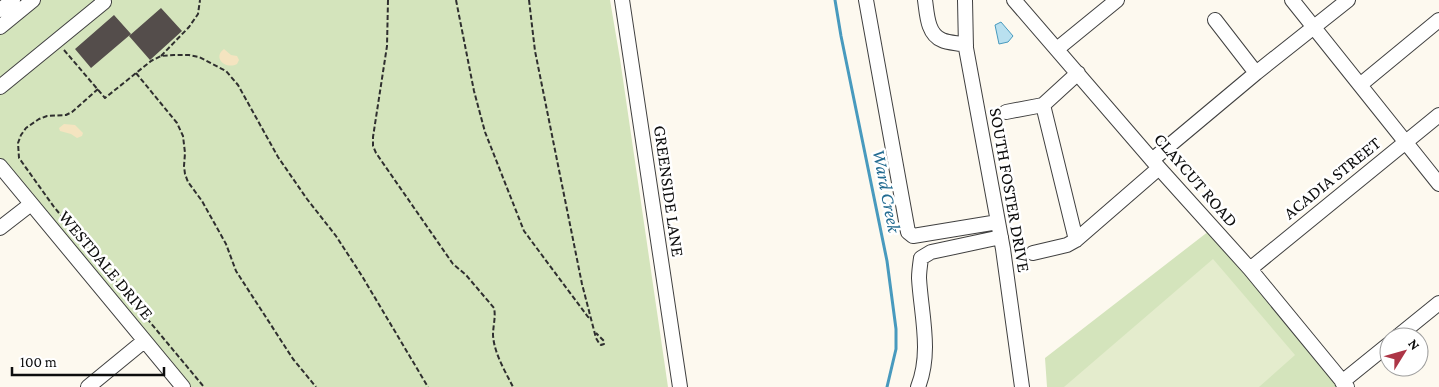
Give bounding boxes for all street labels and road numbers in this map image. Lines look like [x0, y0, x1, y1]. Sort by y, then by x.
street label: SOUTH FOSTER DRIVE [986, 106, 1034, 274]
street label: GREENSIDE LANE [650, 124, 688, 258]
street label: CLAYCUT ROAD [1150, 129, 1242, 231]
street label: ACADIA STREET [1279, 133, 1385, 223]
street label: WESTDALE DRIVE [55, 206, 158, 324]

